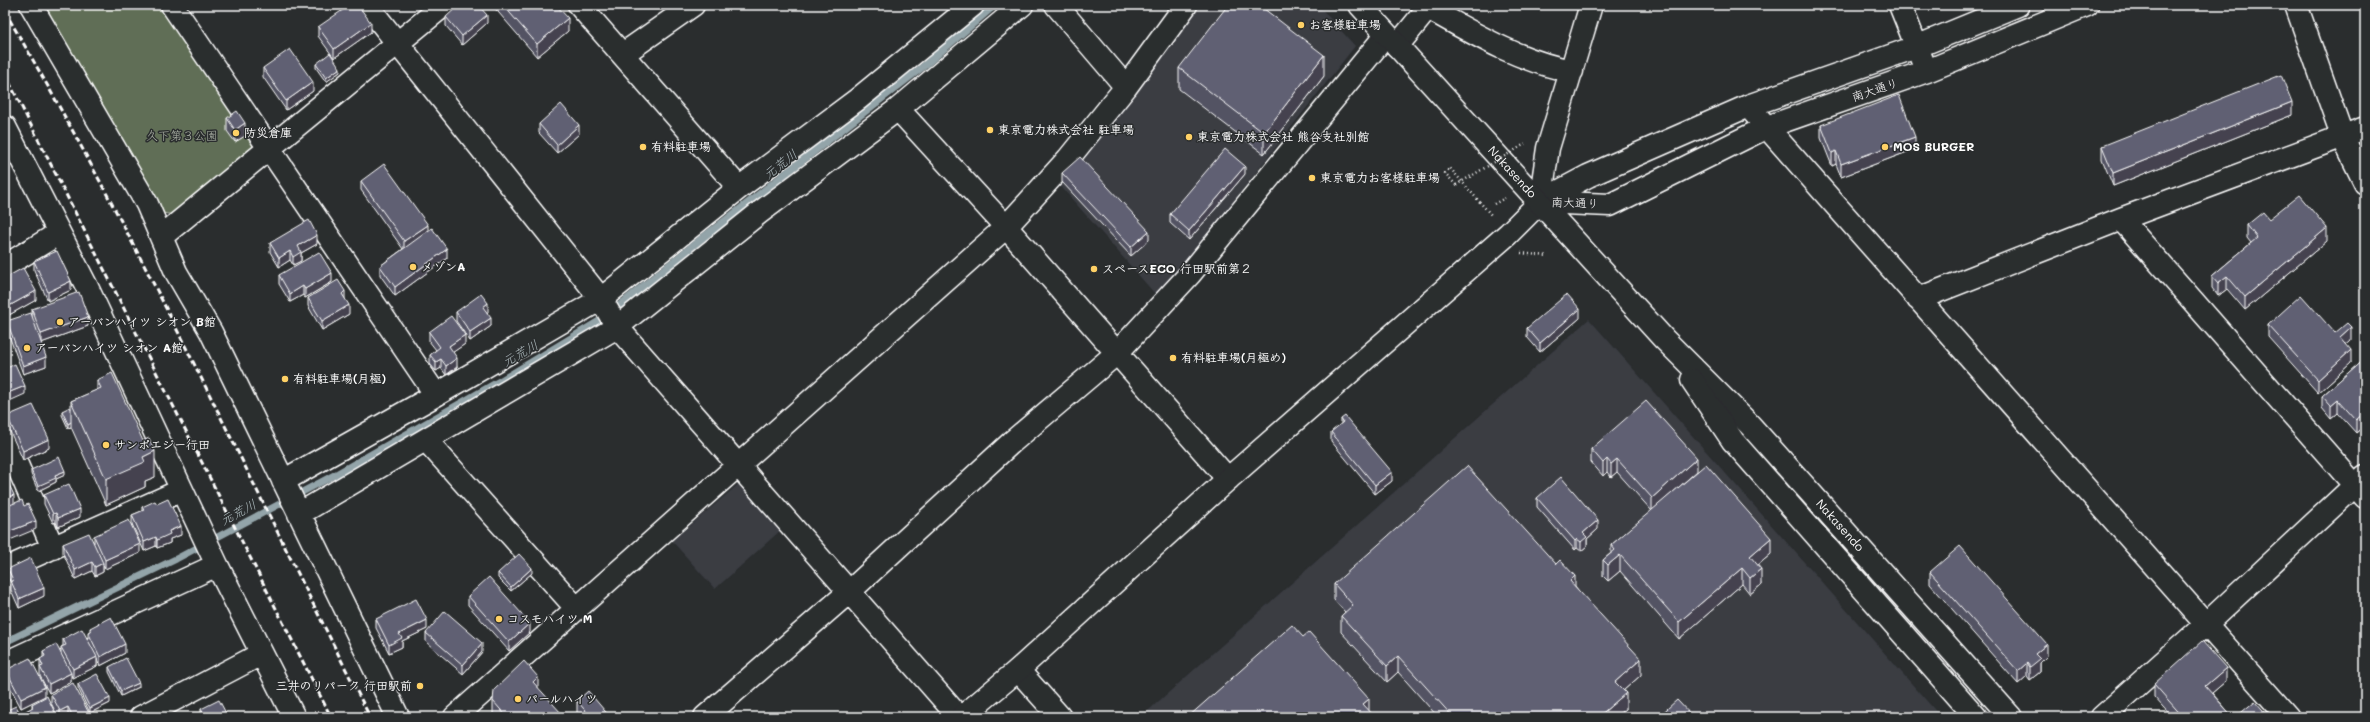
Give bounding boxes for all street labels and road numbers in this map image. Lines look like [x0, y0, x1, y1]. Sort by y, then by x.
street label: 南大通り [1849, 74, 1900, 104]
street label: Nakasendo [1485, 142, 1541, 201]
street label: 南大通り [1551, 193, 1599, 211]
street label: Nakasendo [1813, 495, 1868, 554]

